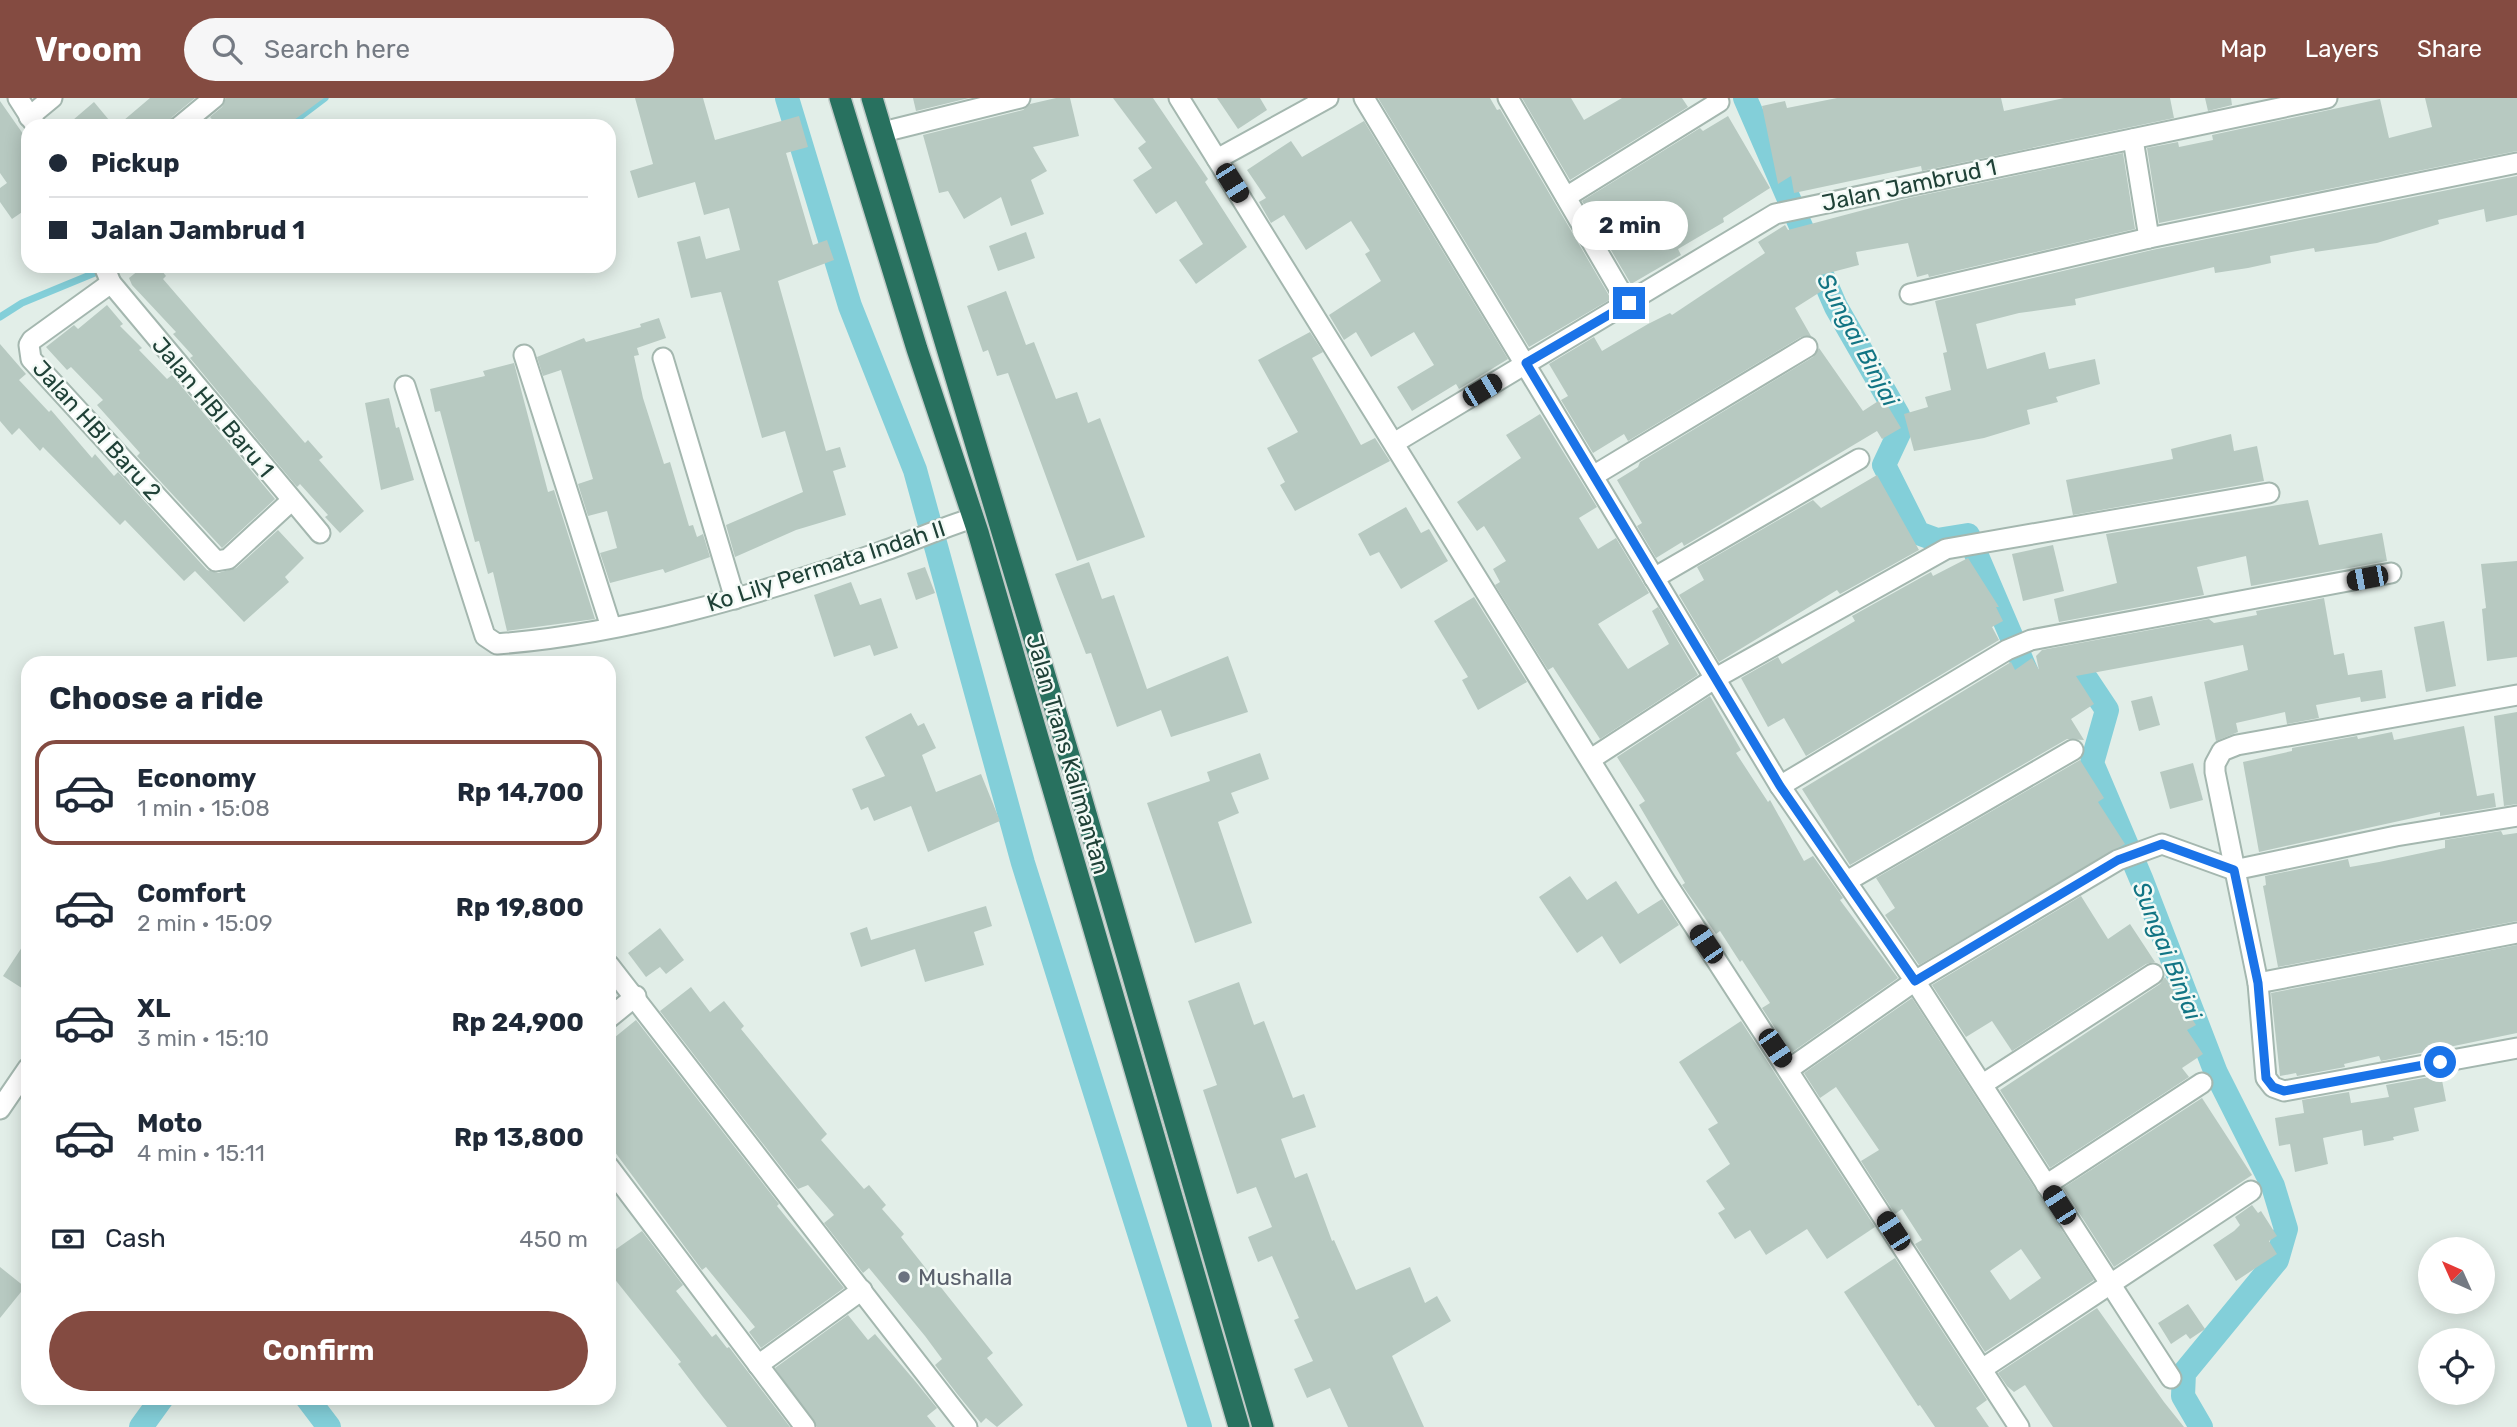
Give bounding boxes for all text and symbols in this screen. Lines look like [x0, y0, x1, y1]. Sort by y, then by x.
search box [184, 18, 674, 81]
text: Vroom [35, 30, 142, 69]
icon: search [208, 30, 246, 68]
text: Search here [264, 34, 410, 65]
text: Map [2220, 35, 2267, 63]
text: Layers [2305, 35, 2379, 63]
text: Share [2417, 35, 2482, 63]
text: Pickup [91, 148, 180, 179]
street label: Jalan Jambrud 1 [1819, 153, 1999, 217]
car [1212, 160, 1253, 206]
callout: 2 min [1571, 202, 1687, 250]
text: 2 min [1599, 211, 1661, 239]
text: Jalan Jambrud 1 [91, 215, 305, 246]
water label: Sungai Binjai [1811, 269, 1905, 412]
route end [1613, 287, 1645, 319]
street label: Jalan HBI Baru 1 [146, 331, 280, 483]
street label: Jalan HBI Baru 2 [27, 354, 167, 506]
car [1459, 370, 1506, 410]
street label: Ko Lily Permata Indah II [703, 514, 949, 618]
car [2345, 564, 2390, 592]
street label: Jalan Trans Kalimantan [1020, 631, 1116, 877]
text: Choose a ride [49, 679, 263, 717]
icon: car [53, 761, 116, 824]
text: Economy [137, 763, 256, 794]
text: Rp 14,700 [457, 777, 584, 808]
text: 1 min · 15:08 [137, 794, 270, 822]
icon: car [53, 876, 116, 939]
text: Comfort [137, 878, 246, 909]
water label: Sungai Binjai [2127, 878, 2208, 1025]
text: Rp 19,800 [456, 892, 584, 923]
text: 2 min · 15:09 [137, 909, 273, 937]
car [1686, 921, 1727, 967]
icon: car [53, 991, 116, 1054]
text: XL [137, 993, 170, 1024]
text: Rp 24,900 [452, 1007, 584, 1038]
text: 3 min · 15:10 [137, 1024, 269, 1052]
car [1755, 1025, 1796, 1071]
route start [2424, 1046, 2456, 1078]
icon: car [53, 1106, 116, 1169]
text: Moto [137, 1108, 202, 1139]
text: Rp 13,800 [454, 1122, 584, 1153]
text: 4 min · 15:11 [137, 1139, 265, 1167]
car [2039, 1182, 2080, 1228]
car [1873, 1208, 1914, 1254]
icon: cash [49, 1220, 87, 1258]
text: Cash [105, 1223, 166, 1254]
text: 450 m [519, 1225, 588, 1253]
north arrow [2418, 1237, 2496, 1314]
map controls [2418, 1237, 2495, 1405]
place label: Mushalla [918, 1263, 1012, 1291]
marker: Mushalla [896, 1269, 912, 1285]
button: Confirm [49, 1311, 588, 1391]
button: locate [2418, 1328, 2495, 1405]

